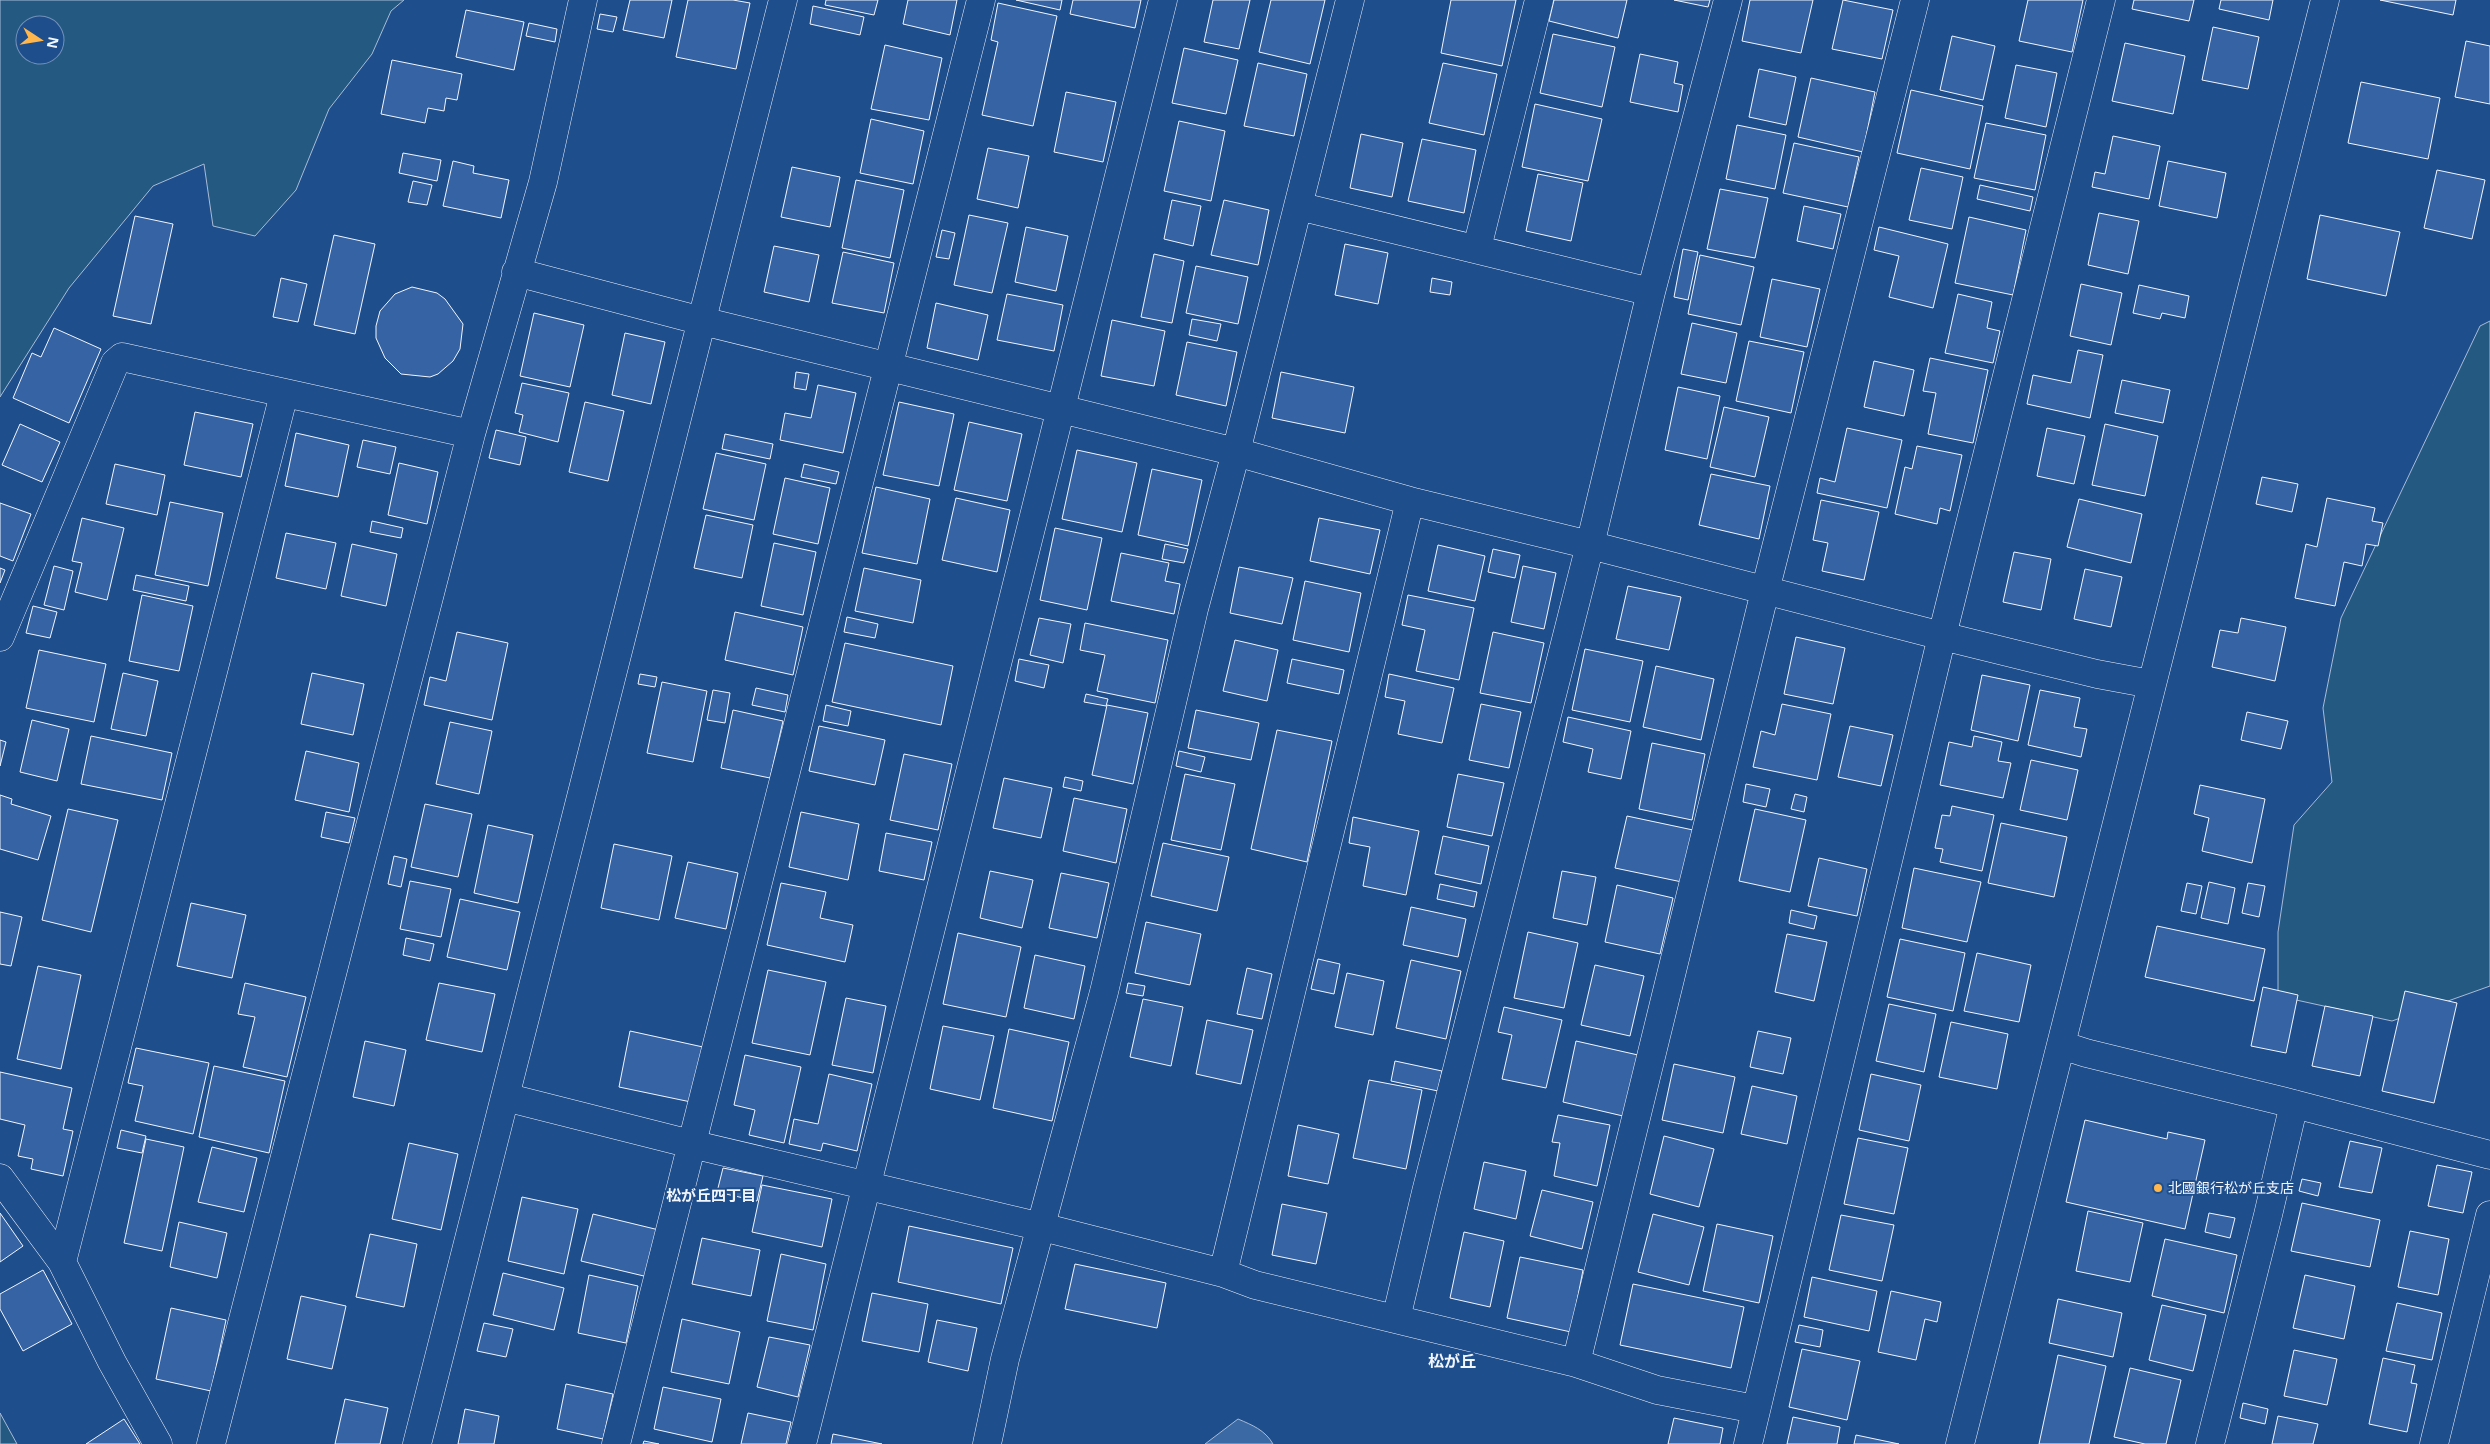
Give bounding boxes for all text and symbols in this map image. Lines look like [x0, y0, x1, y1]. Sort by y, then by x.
north arrow [15, 15, 65, 65]
text: N [43, 35, 64, 50]
place label: 北國銀行松が丘支店 [2168, 1178, 2294, 1197]
marker: 北國銀行松が丘支店 [2152, 1182, 2164, 1194]
district label: 松が丘四丁目 [666, 1185, 756, 1205]
district label: 松が丘 [1428, 1350, 1476, 1372]

